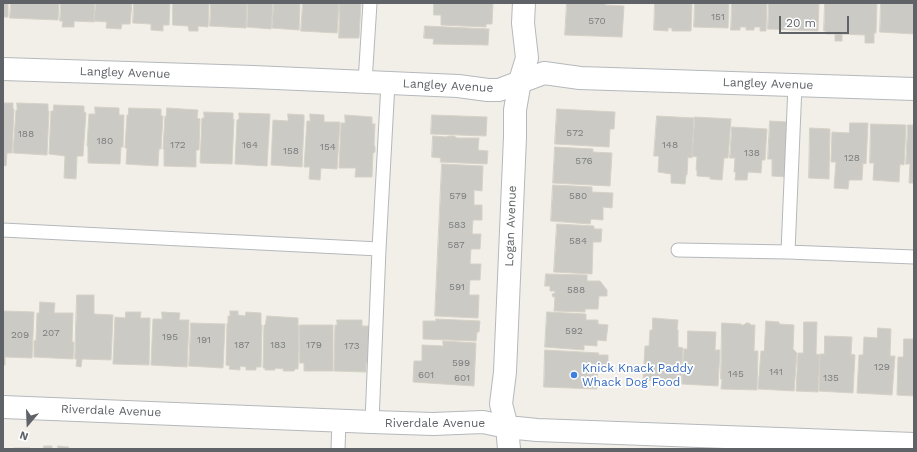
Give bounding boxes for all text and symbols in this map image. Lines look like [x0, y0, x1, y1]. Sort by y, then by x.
scale bar [781, 8, 851, 34]
house number: 151 [711, 11, 725, 23]
house number: 570 [588, 15, 606, 27]
text: 20 m [786, 16, 816, 30]
street label: Langley Avenue [79, 64, 171, 82]
street label: Langley Avenue [722, 75, 814, 93]
street label: Langley Avenue [402, 76, 494, 96]
house number: 572 [566, 127, 584, 139]
house number: 188 [18, 128, 34, 140]
house number: 180 [97, 135, 113, 147]
house number: 172 [170, 139, 186, 151]
house number: 164 [242, 139, 258, 151]
house number: 148 [662, 139, 678, 151]
house number: 154 [320, 141, 336, 153]
house number: 158 [283, 145, 299, 157]
house number: 138 [744, 147, 760, 159]
house number: 128 [844, 152, 860, 164]
house number: 576 [575, 155, 593, 167]
street label: Logan Avenue [502, 185, 520, 267]
house number: 579 [449, 190, 467, 202]
house number: 580 [569, 190, 587, 202]
house number: 583 [448, 219, 466, 231]
house number: 584 [569, 235, 587, 247]
house number: 587 [447, 239, 465, 251]
house number: 591 [449, 281, 465, 293]
house number: 588 [567, 284, 585, 296]
house number: 592 [565, 325, 583, 337]
house number: 207 [42, 327, 60, 339]
house number: 209 [11, 329, 29, 341]
house number: 195 [162, 331, 178, 343]
house number: 191 [197, 334, 211, 346]
house number: 187 [234, 339, 250, 351]
house number: 183 [270, 339, 286, 351]
house number: 179 [306, 339, 322, 351]
house number: 173 [344, 340, 360, 352]
house number: 599 [452, 357, 470, 369]
place label: Knick Knack Paddy Whack Dog Food [582, 361, 693, 389]
house number: 129 [874, 361, 890, 373]
house number: 141 [769, 366, 783, 378]
house number: 145 [728, 368, 744, 380]
house number: 601 [418, 369, 434, 381]
marker: Knick Knack Paddy Whack Dog Food [569, 370, 579, 380]
house number: 601 [454, 372, 470, 384]
house number: 135 [823, 372, 839, 384]
street label: Riverdale Avenue [61, 402, 161, 420]
north arrow [8, 404, 48, 444]
street label: Riverdale Avenue [385, 416, 485, 430]
text: N [18, 428, 30, 443]

